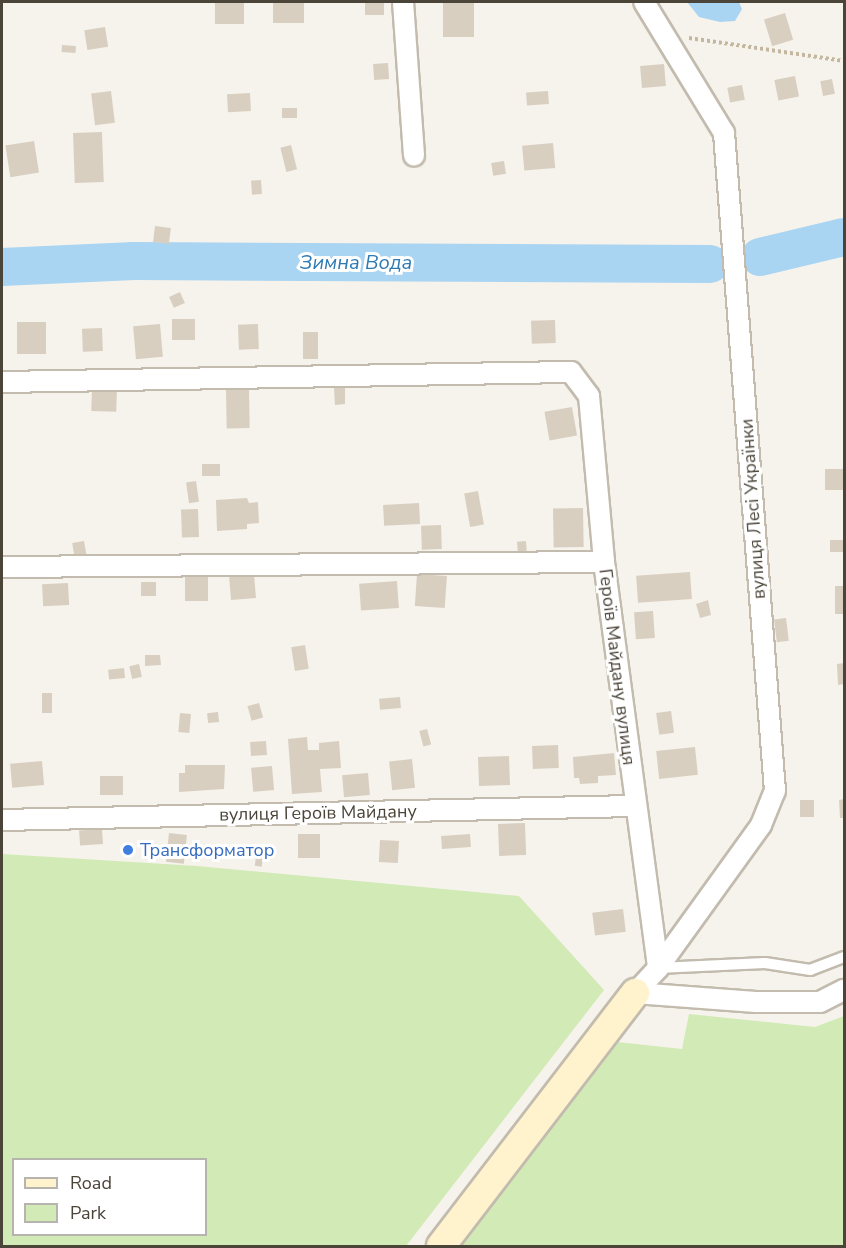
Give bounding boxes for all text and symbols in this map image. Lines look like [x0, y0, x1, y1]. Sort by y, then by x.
water label: Зимна Вода [300, 250, 412, 274]
street label: вулиця Лесі Українки [736, 418, 770, 600]
street label: Героїв Майдану вулиця [594, 568, 640, 766]
street label: вулиця Героїв Майдану [219, 800, 417, 826]
place label: Трансформатор [140, 839, 274, 861]
marker: Трансформатор [121, 843, 135, 857]
legend [12, 1158, 207, 1236]
text: Road [70, 1171, 112, 1195]
text: Park [70, 1201, 106, 1225]

